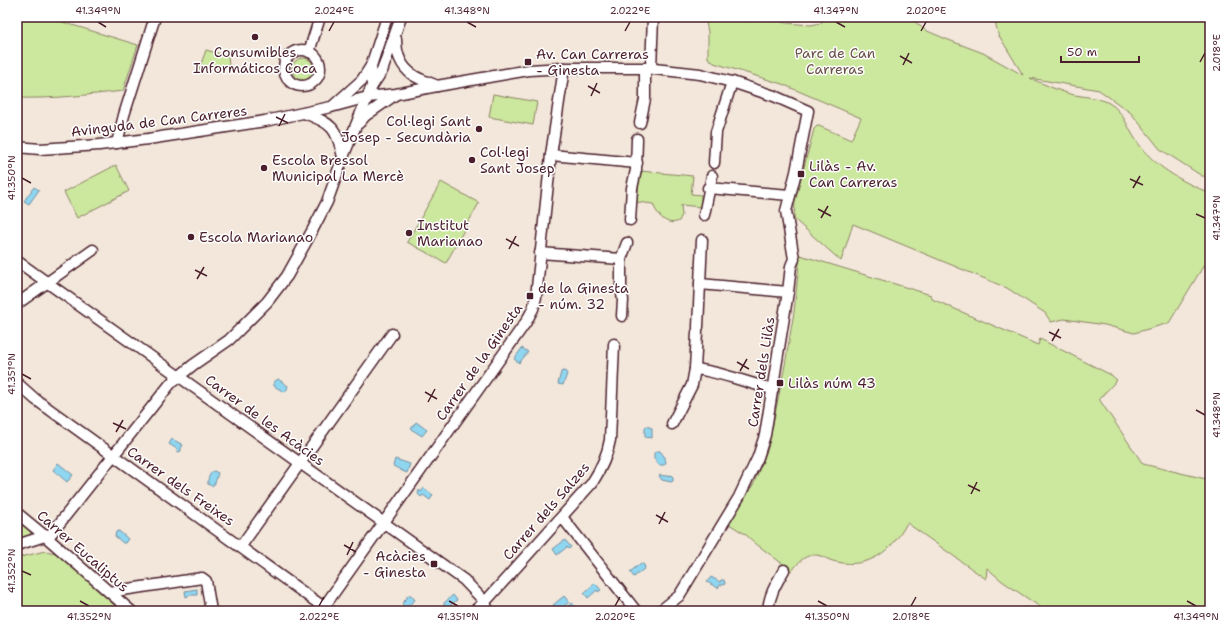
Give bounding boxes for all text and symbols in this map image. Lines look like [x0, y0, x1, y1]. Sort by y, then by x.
text: 41.349°N [75, 4, 121, 17]
text: 2.024°E [314, 4, 354, 17]
text: 41.348°N [444, 4, 490, 17]
text: 2.022°E [610, 4, 650, 17]
text: 41.347°N [813, 4, 859, 17]
text: 2.020°E [906, 4, 946, 17]
marker: Consumibles Informáticos Coca [250, 32, 260, 42]
text: 2.018°E [1210, 34, 1223, 72]
scale bar [1061, 38, 1139, 64]
place label: Consumibles Informáticos Coca [193, 43, 317, 77]
park label: Parc de Can Carreras [795, 44, 876, 78]
text: 50 m [1067, 44, 1097, 60]
place label: Av. Can Carreras - Ginesta [536, 45, 649, 79]
marker: Av. Can Carreras - Ginesta [523, 57, 533, 67]
street label: Avinguda de Can Carreres [70, 101, 248, 141]
place label: Col·legi Sant Josep - Secundària [341, 112, 471, 146]
marker: Col·legi Sant Josep - Secundària [474, 124, 484, 134]
place label: Col·legi Sant Josep [480, 143, 555, 177]
place label: Escola Bressol Municipal La Mercè [272, 151, 404, 185]
text: 41.350°N [5, 155, 18, 201]
marker: Col·legi Sant Josep [467, 155, 477, 165]
place label: Lilàs - Av. Can Carreras [809, 157, 897, 191]
marker: Escola Bressol Municipal La Mercè [259, 163, 269, 173]
marker: Lilàs - Av. Can Carreras [796, 169, 806, 179]
text: 41.347°N [1210, 195, 1223, 241]
place label: Institut Marianao [417, 216, 483, 250]
place label: Escola Marianao [199, 228, 313, 246]
marker: Institut Marianao [404, 228, 414, 238]
marker: Escola Marianao [186, 232, 196, 242]
place label: de la Ginesta - núm. 32 [538, 279, 629, 313]
marker: de la Ginesta - núm. 32 [525, 291, 535, 301]
street label: Carrer de la Ginesta [432, 300, 526, 424]
street label: Carrer dels Lilàs [743, 315, 779, 428]
text: 41.351°N [5, 353, 18, 395]
street label: Carrer de les Acàcies [202, 370, 328, 470]
place label: Lilàs núm 43 [788, 374, 876, 392]
marker: Lilàs núm 43 [775, 378, 785, 388]
text: 41.348°N [1210, 392, 1223, 438]
street label: Carrer dels Freixes [124, 442, 238, 530]
street label: Carrer dels Salzes [499, 458, 593, 564]
street label: Carrer Eucaliptus [33, 506, 133, 596]
place label: Acàcies - Ginesta [363, 547, 426, 581]
text: 41.352°N [5, 549, 18, 593]
marker: Acàcies - Ginesta [429, 559, 439, 569]
text: 41.352°N [67, 610, 111, 623]
text: 2.022°E [299, 610, 339, 623]
text: 41.351°N [437, 610, 479, 623]
text: 2.020°E [595, 610, 635, 623]
text: 41.350°N [804, 610, 850, 623]
text: 2.018°E [892, 610, 930, 623]
text: 41.349°N [1173, 610, 1219, 623]

